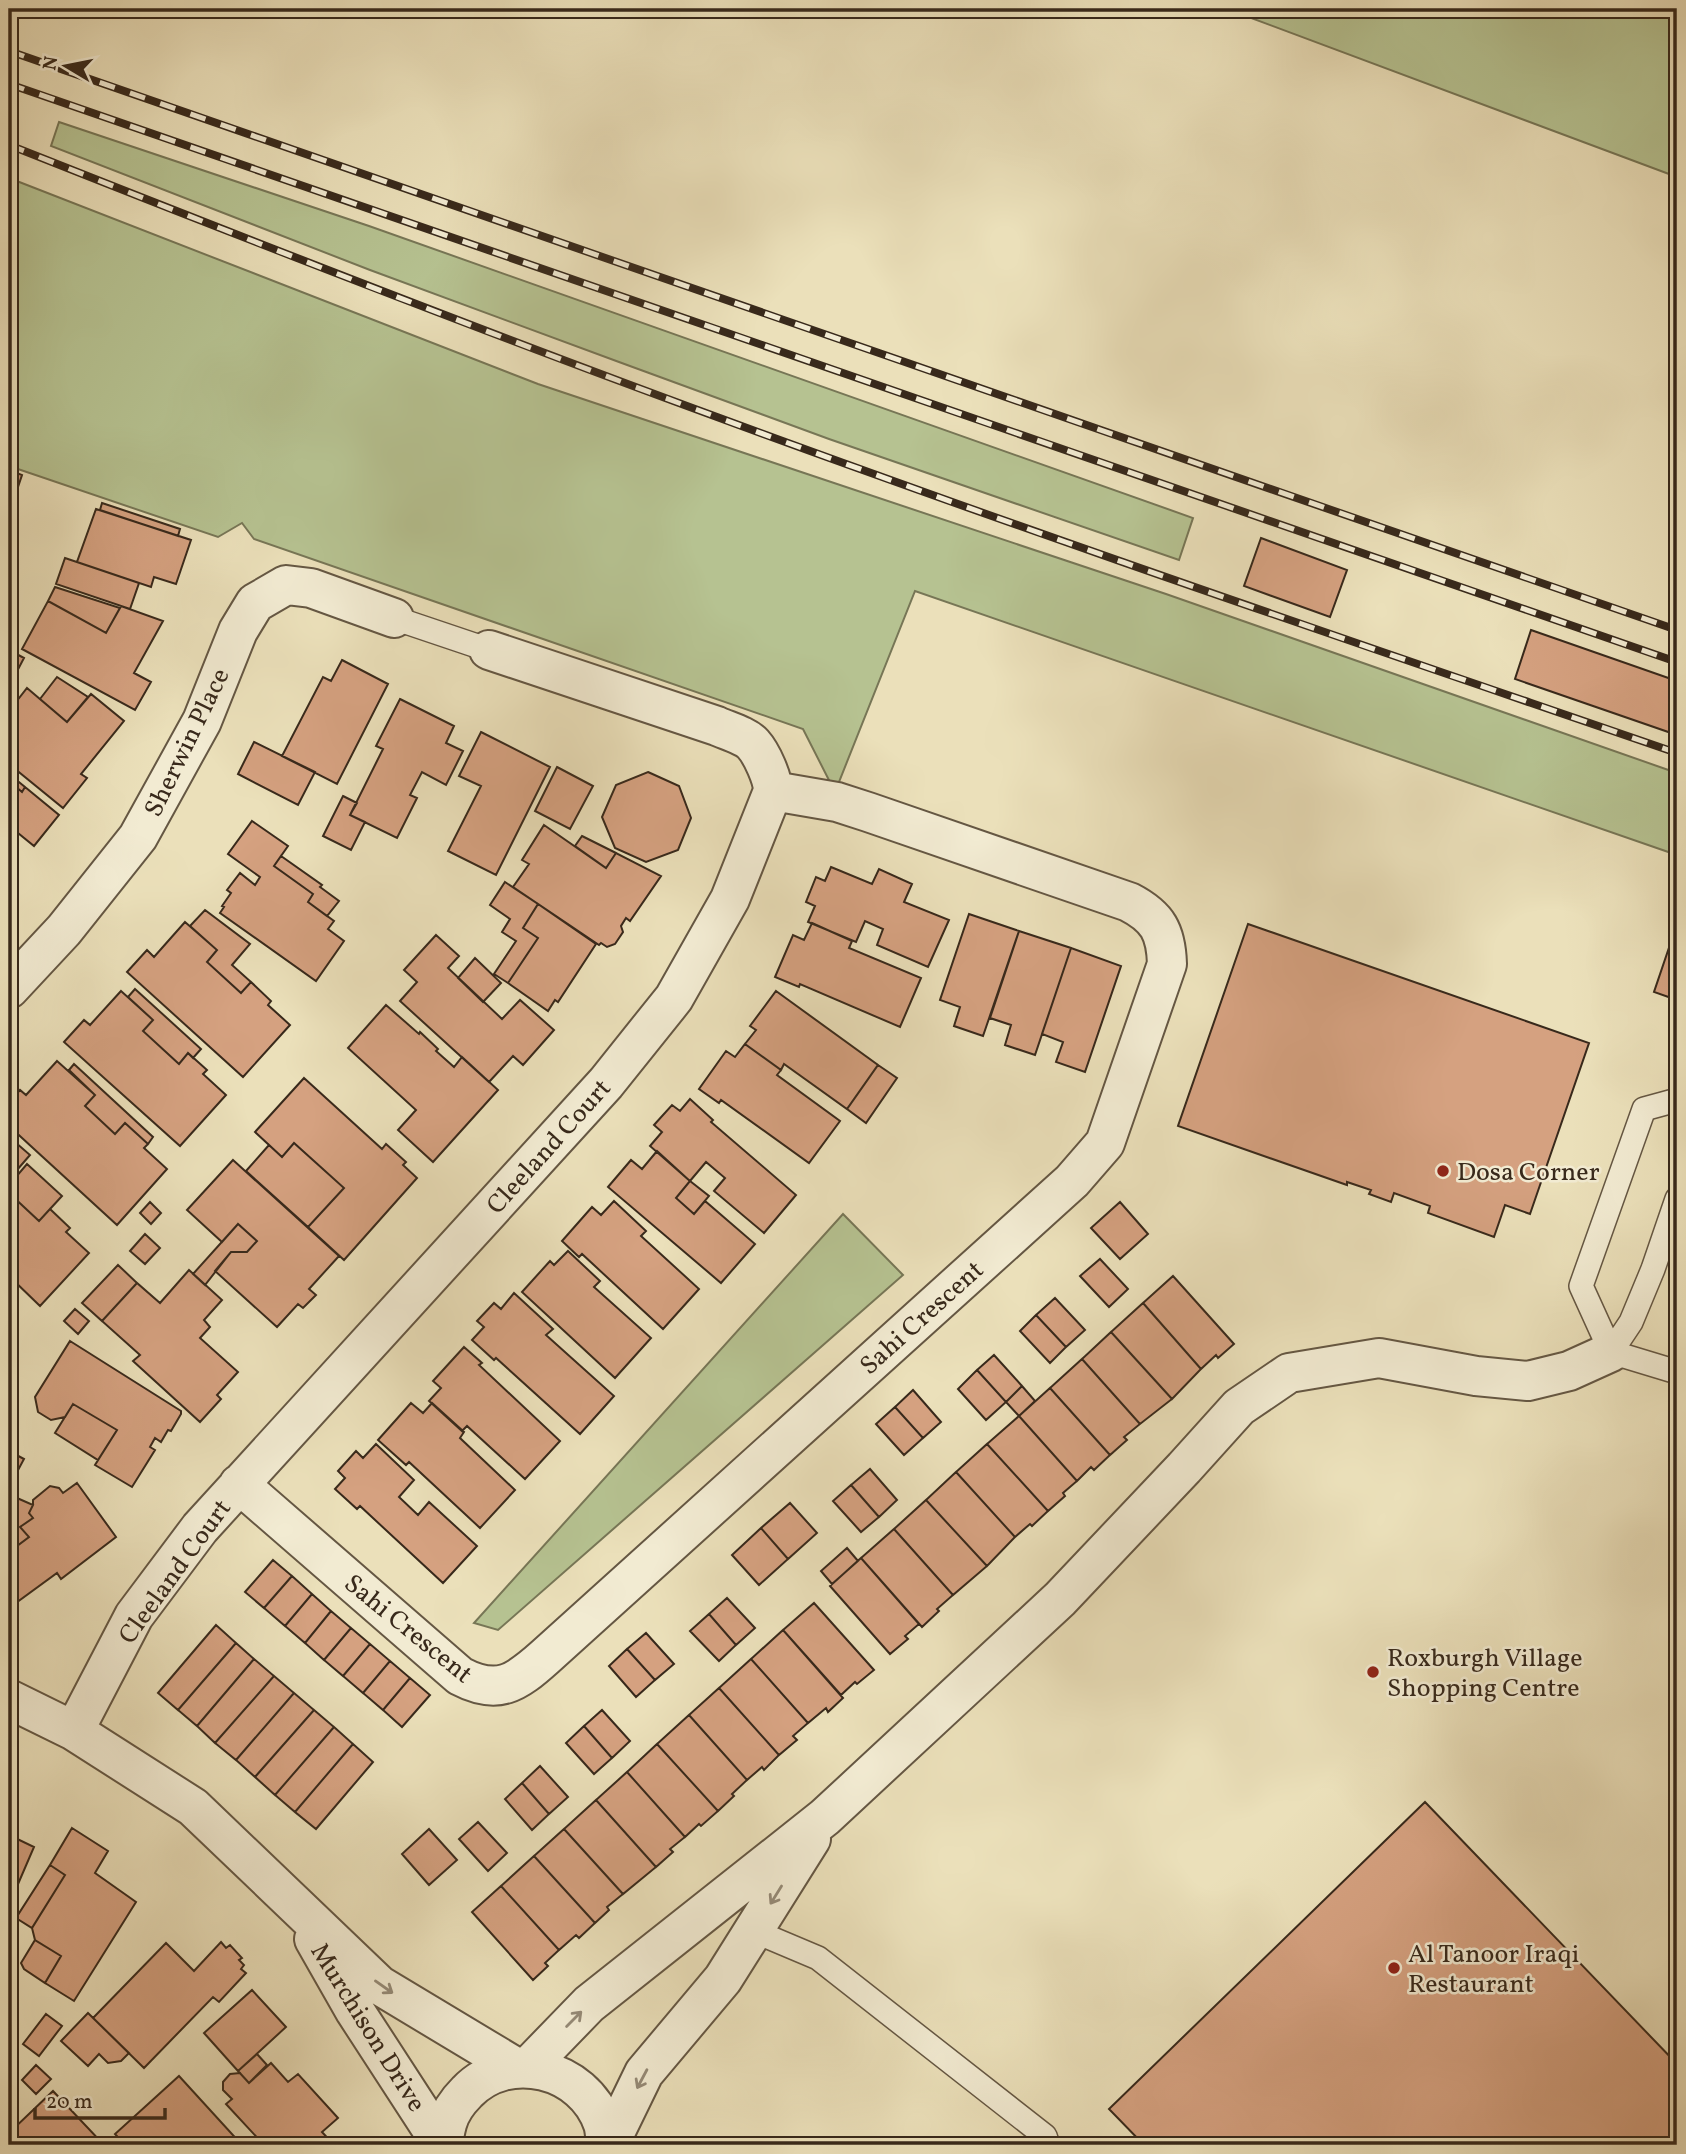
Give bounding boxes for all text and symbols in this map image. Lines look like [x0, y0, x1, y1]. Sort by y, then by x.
north arrow [32, 32, 102, 102]
text: N [37, 54, 65, 72]
street label: Sherwin Place [136, 662, 239, 823]
street label: Cleeland Court [479, 1072, 620, 1223]
place label: Dosa Corner [1457, 1155, 1600, 1191]
marker: Dosa Corner [1435, 1163, 1451, 1179]
street label: Sahi Crescent [852, 1253, 992, 1384]
street label: Cleeland Court [111, 1492, 240, 1652]
street label: Sahi Crescent [336, 1567, 480, 1693]
place label: Roxburgh Village Shopping Centre [1387, 1641, 1583, 1707]
marker: Roxburgh Village Shopping Centre [1365, 1664, 1381, 1680]
one-way arrow [768, 1885, 782, 1905]
street label: Murchison Drive [301, 1937, 434, 2119]
place label: Al Tanoor Iraqi Restaurant [1408, 1937, 1579, 2003]
marker: Al Tanoor Iraqi Restaurant [1386, 1960, 1402, 1976]
one-way arrow [374, 1980, 393, 1994]
one-way arrow [566, 2011, 583, 2028]
one-way arrow [635, 2068, 648, 2089]
scale bar [35, 2077, 164, 2121]
text: 20 m [46, 2088, 92, 2117]

